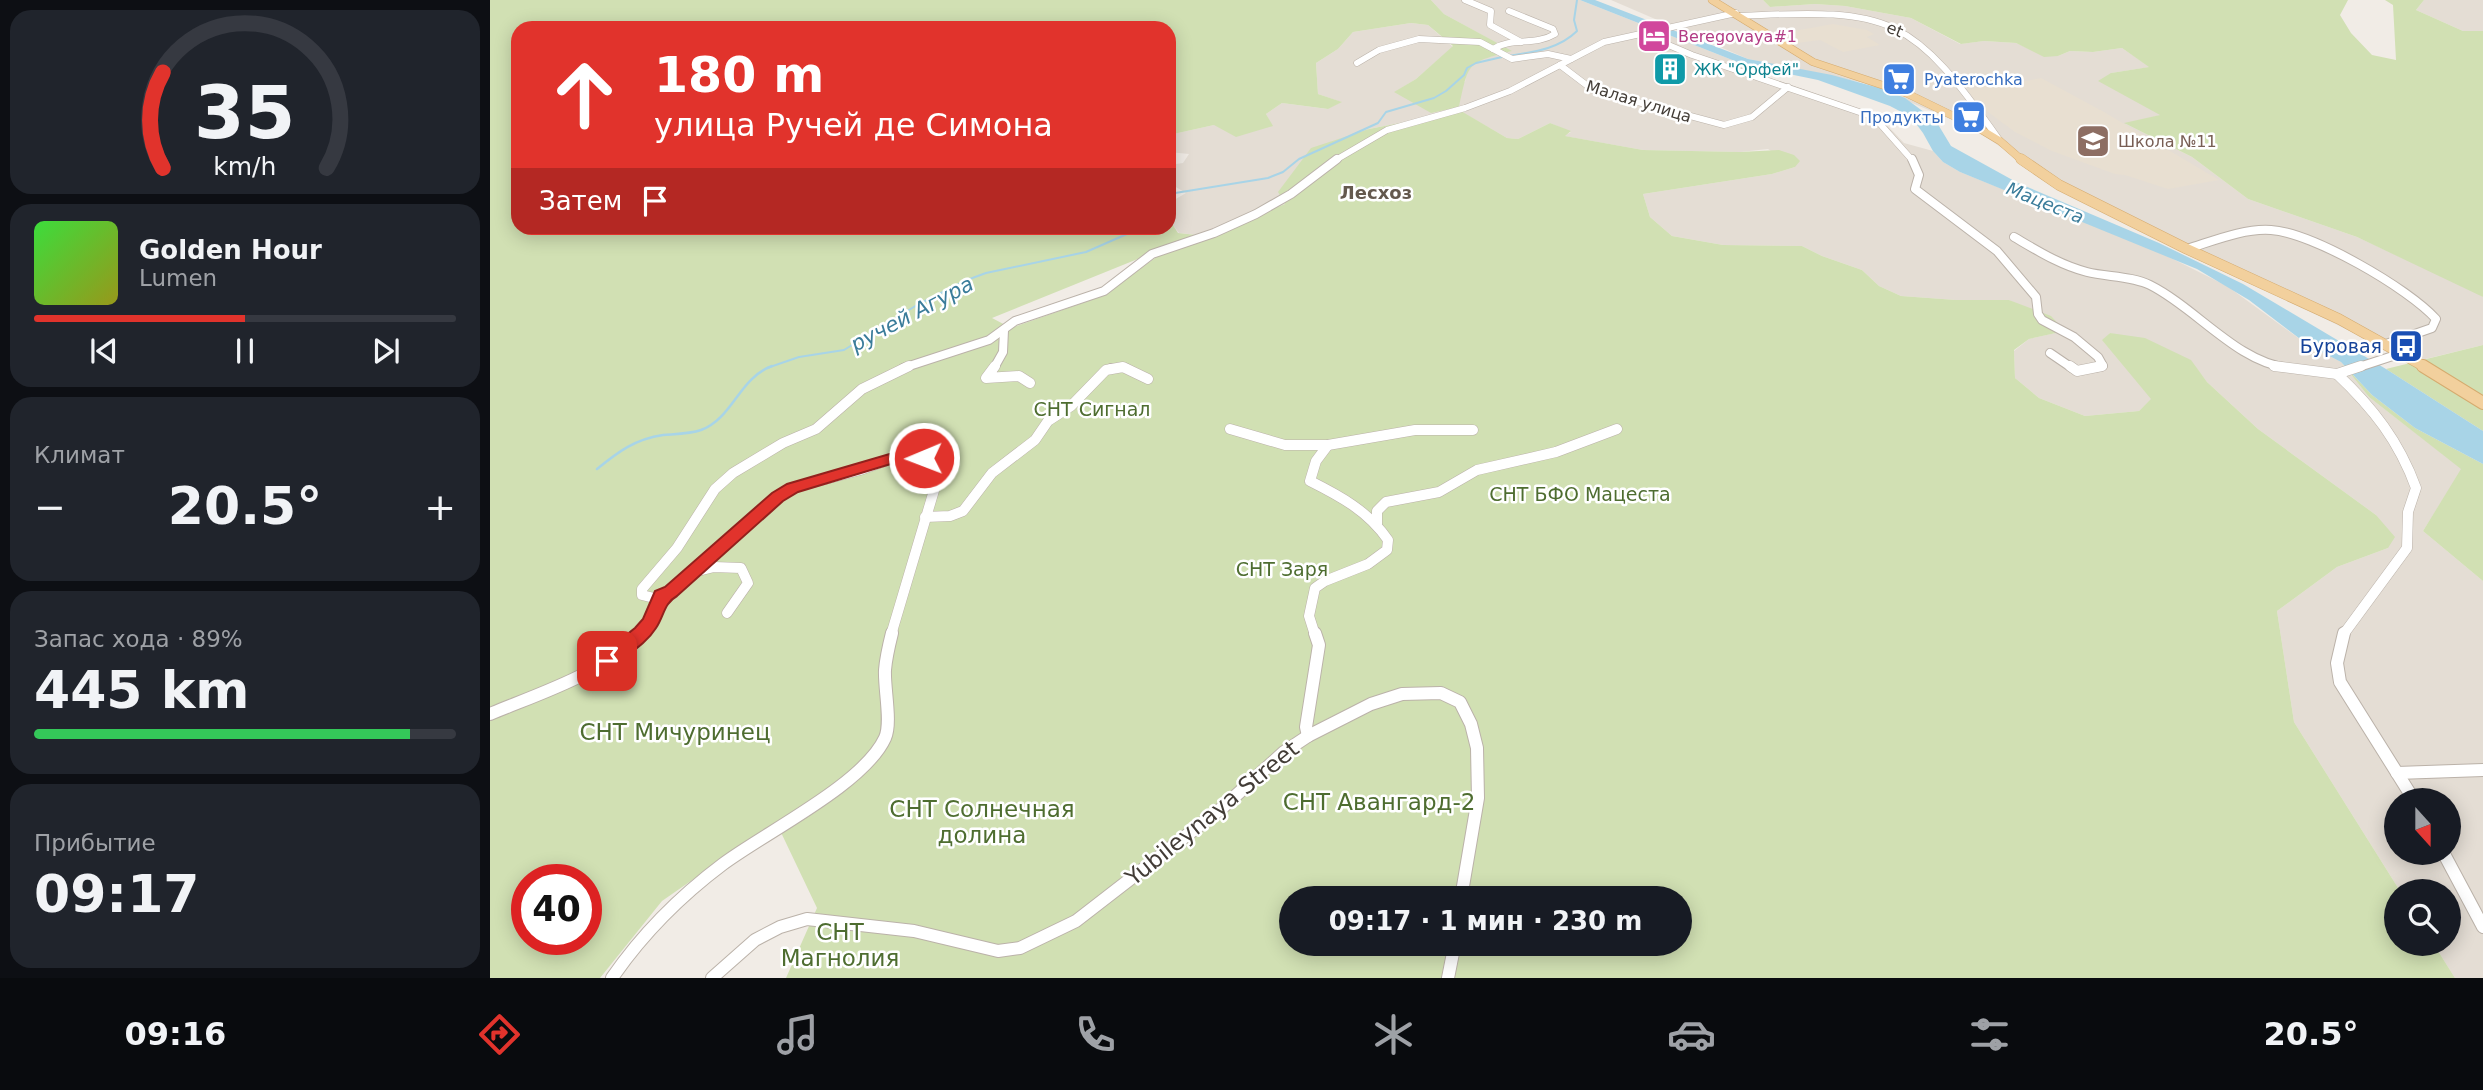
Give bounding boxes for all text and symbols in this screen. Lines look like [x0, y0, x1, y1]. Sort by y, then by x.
hotel icon: Beregovaya#1 [1635, 17, 1673, 55]
street label: et [1884, 18, 1906, 41]
place label: Beregovaya#1 [1678, 27, 1797, 46]
text: 180 m [654, 47, 824, 104]
icon: ahead [539, 49, 630, 140]
building icon: ЖК "Орфей" [1651, 50, 1689, 88]
place label: ЖК "Орфей" [1694, 60, 1799, 79]
supermarket icon: Pyaterochka [1880, 60, 1918, 98]
text: 35 [194, 70, 296, 155]
place label: Pyaterochka [1924, 70, 2023, 89]
street label: Малая улица [1584, 76, 1694, 127]
supermarket icon: Продукты [1950, 98, 1988, 136]
text: улица Ручей де Симона [654, 106, 1053, 144]
place label: Продукты [1860, 108, 1944, 127]
school or university icon: Школа №11 [2074, 122, 2112, 160]
place label: Школа №11 [2118, 132, 2217, 151]
text: km/h [213, 152, 277, 181]
water label: Мацеста [2004, 178, 2087, 228]
icon: arrive [636, 182, 674, 220]
district label: Лесхоз [1340, 182, 1412, 203]
text: Затем [539, 186, 622, 216]
text: Golden Hour [139, 235, 322, 265]
text: Lumen [139, 265, 217, 291]
water label: ручей Агура [846, 272, 977, 357]
bus stop icon: Буровая [2387, 327, 2425, 365]
icon: previous [85, 332, 123, 370]
icon: pause [226, 332, 264, 370]
icon: next [367, 332, 405, 370]
place label: Буровая [2300, 335, 2382, 357]
park label: СНТ Сигнал [1033, 398, 1151, 420]
position arrow [887, 421, 961, 495]
text: Климат [34, 442, 125, 468]
text: 20.5° [168, 476, 322, 536]
park label: СНТ БФО Мацеста [1489, 483, 1671, 505]
text: − [34, 485, 66, 529]
text: + [424, 485, 456, 529]
park label: СНТ Заря [1236, 558, 1328, 580]
text: Запас хода · 89% [34, 626, 243, 652]
pin [577, 631, 637, 691]
icon: arrive [588, 642, 626, 680]
text: 445 km [34, 660, 249, 720]
park label: СНТ Мичуринец [579, 719, 771, 745]
street label: Yubileynaya Street [1120, 735, 1304, 891]
north arrow [2384, 788, 2460, 864]
map controls [2384, 788, 2461, 956]
park label: СНТ Авангард-2 [1283, 789, 1475, 815]
park label: СНТ Солнечная долина [889, 796, 1075, 848]
text: Прибытие [34, 830, 156, 856]
text: 09:17 [34, 864, 200, 924]
speed limit sign: 40 [511, 864, 602, 955]
button: search [2384, 879, 2461, 956]
text: 09:17 · 1 мин · 230 m [1329, 906, 1642, 936]
park label: СНТ Магнолия [781, 919, 899, 971]
icon: directions [475, 1010, 524, 1059]
icon: music [773, 1010, 822, 1059]
icon: phone [1071, 1010, 1120, 1059]
icon: climate [1369, 1010, 1418, 1059]
icon: car [1667, 1010, 1716, 1059]
icon: filters [1965, 1010, 2014, 1059]
text: 09:16 [125, 1015, 226, 1053]
text: 20.5° [2263, 1015, 2358, 1053]

